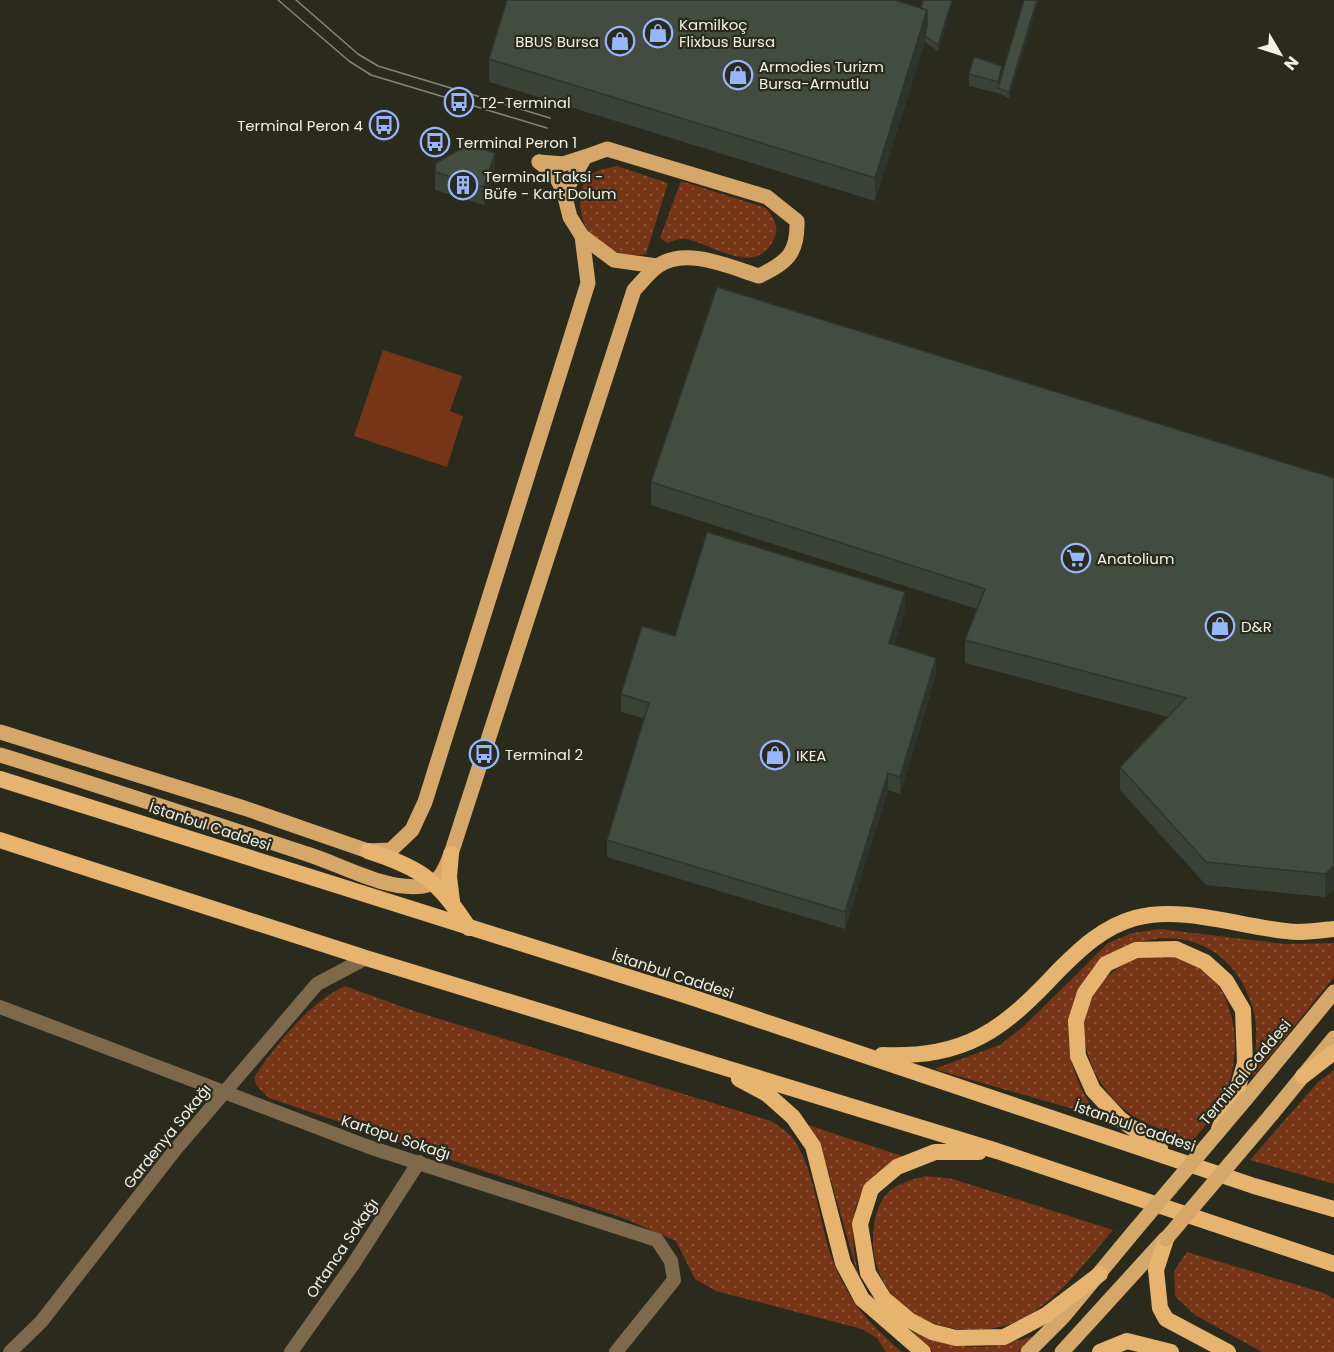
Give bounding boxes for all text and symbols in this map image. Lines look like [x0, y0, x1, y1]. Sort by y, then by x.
place label: Kamilkoç Flixbus Bursa [679, 14, 775, 52]
shop icon: Kamilkoç Flixbus Bursa [642, 17, 674, 49]
north arrow [1250, 24, 1310, 84]
shop icon: BBUS Bursa [604, 25, 636, 57]
place label: BBUS Bursa [515, 31, 599, 52]
text: N [1279, 51, 1304, 75]
place label: Armodies Turizm Bursa-Armutlu [759, 56, 884, 94]
shop icon: Armodies Turizm Bursa-Armutlu [722, 59, 754, 91]
bus stop icon: T2-Terminal [443, 86, 475, 118]
place label: T2-Terminal [480, 92, 571, 113]
bus stop icon: Terminal Peron 4 [368, 109, 400, 141]
place label: Terminal Peron 4 [237, 115, 363, 136]
bus stop icon: Terminal Peron 1 [419, 126, 451, 158]
place label: Terminal Peron 1 [456, 132, 577, 153]
place label: Terminal Taksi - Büfe - Kart Dolum [484, 166, 616, 204]
building icon: Terminal Taksi - Büfe - Kart Dolum [447, 169, 479, 201]
supermarket icon: Anatolium [1060, 542, 1092, 574]
place label: Anatolium [1097, 548, 1174, 569]
shop icon: D&R [1204, 610, 1236, 642]
place label: D&R [1241, 616, 1272, 637]
bus stop icon: Terminal 2 [468, 738, 500, 770]
shop icon: IKEA [759, 739, 791, 771]
place label: Terminal 2 [505, 744, 583, 765]
place label: IKEA [796, 745, 826, 766]
street label: İstanbul Caddesi [146, 796, 274, 856]
street label: İstanbul Caddesi [609, 944, 737, 1004]
street label: Terminal Caddesi [1194, 1015, 1296, 1129]
street label: Gardenya Sokağı [118, 1079, 216, 1193]
street label: İstanbul Caddesi [1072, 1095, 1198, 1157]
street label: Kartopu Sokağı [339, 1109, 453, 1165]
street label: Ortanca Sokağı [301, 1194, 383, 1302]

